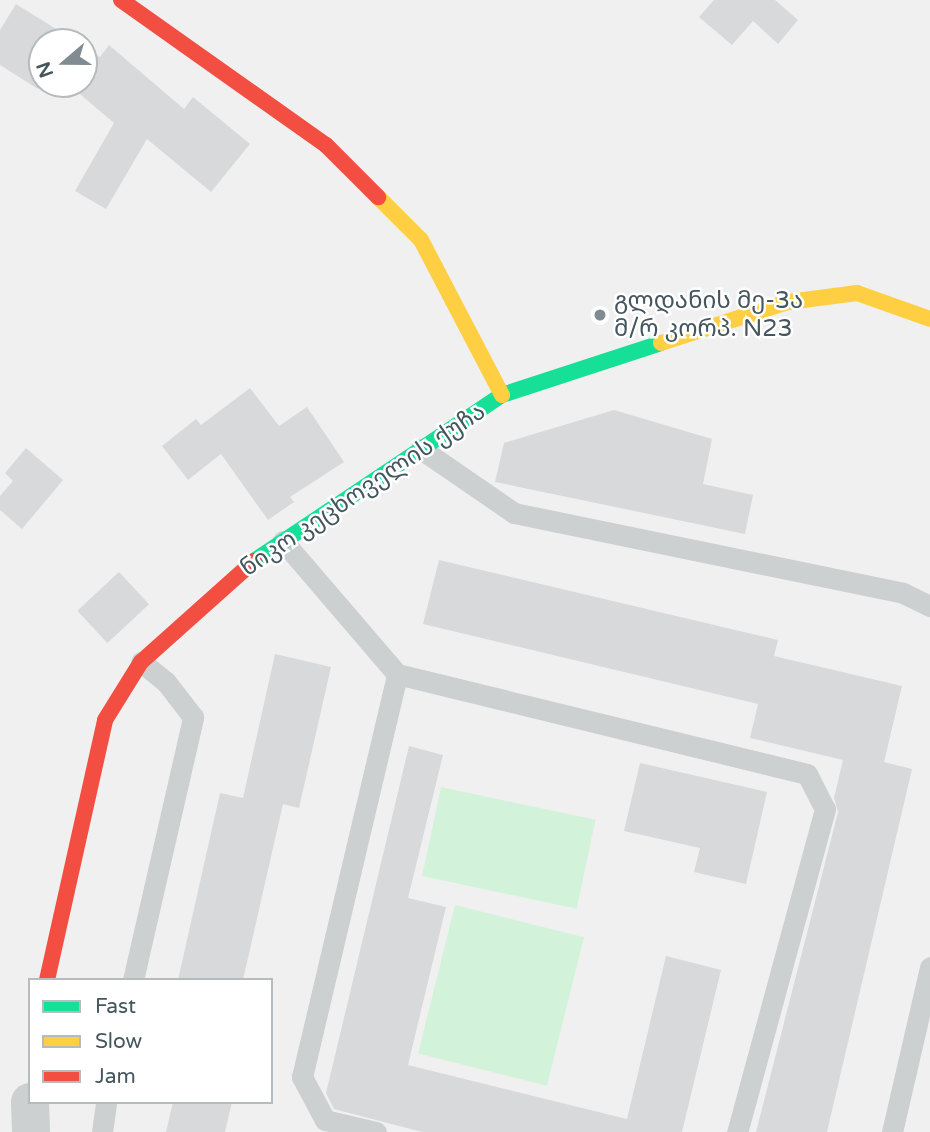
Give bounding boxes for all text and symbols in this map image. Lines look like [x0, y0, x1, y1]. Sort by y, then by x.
north arrow [28, 28, 98, 98]
text: N [32, 59, 58, 80]
place label: გლდანის მე-3ა მ/რ კორპ. N23 [614, 287, 803, 343]
marker: გლდანის მე-3ა მ/რ კორპ. N23 [592, 307, 608, 323]
street label: ნიკო კეცხოველის ქუჩა [235, 397, 491, 583]
legend [28, 978, 273, 1104]
text: Fast [95, 994, 136, 1019]
text: Slow [95, 1029, 142, 1054]
text: Jam [95, 1064, 136, 1089]

